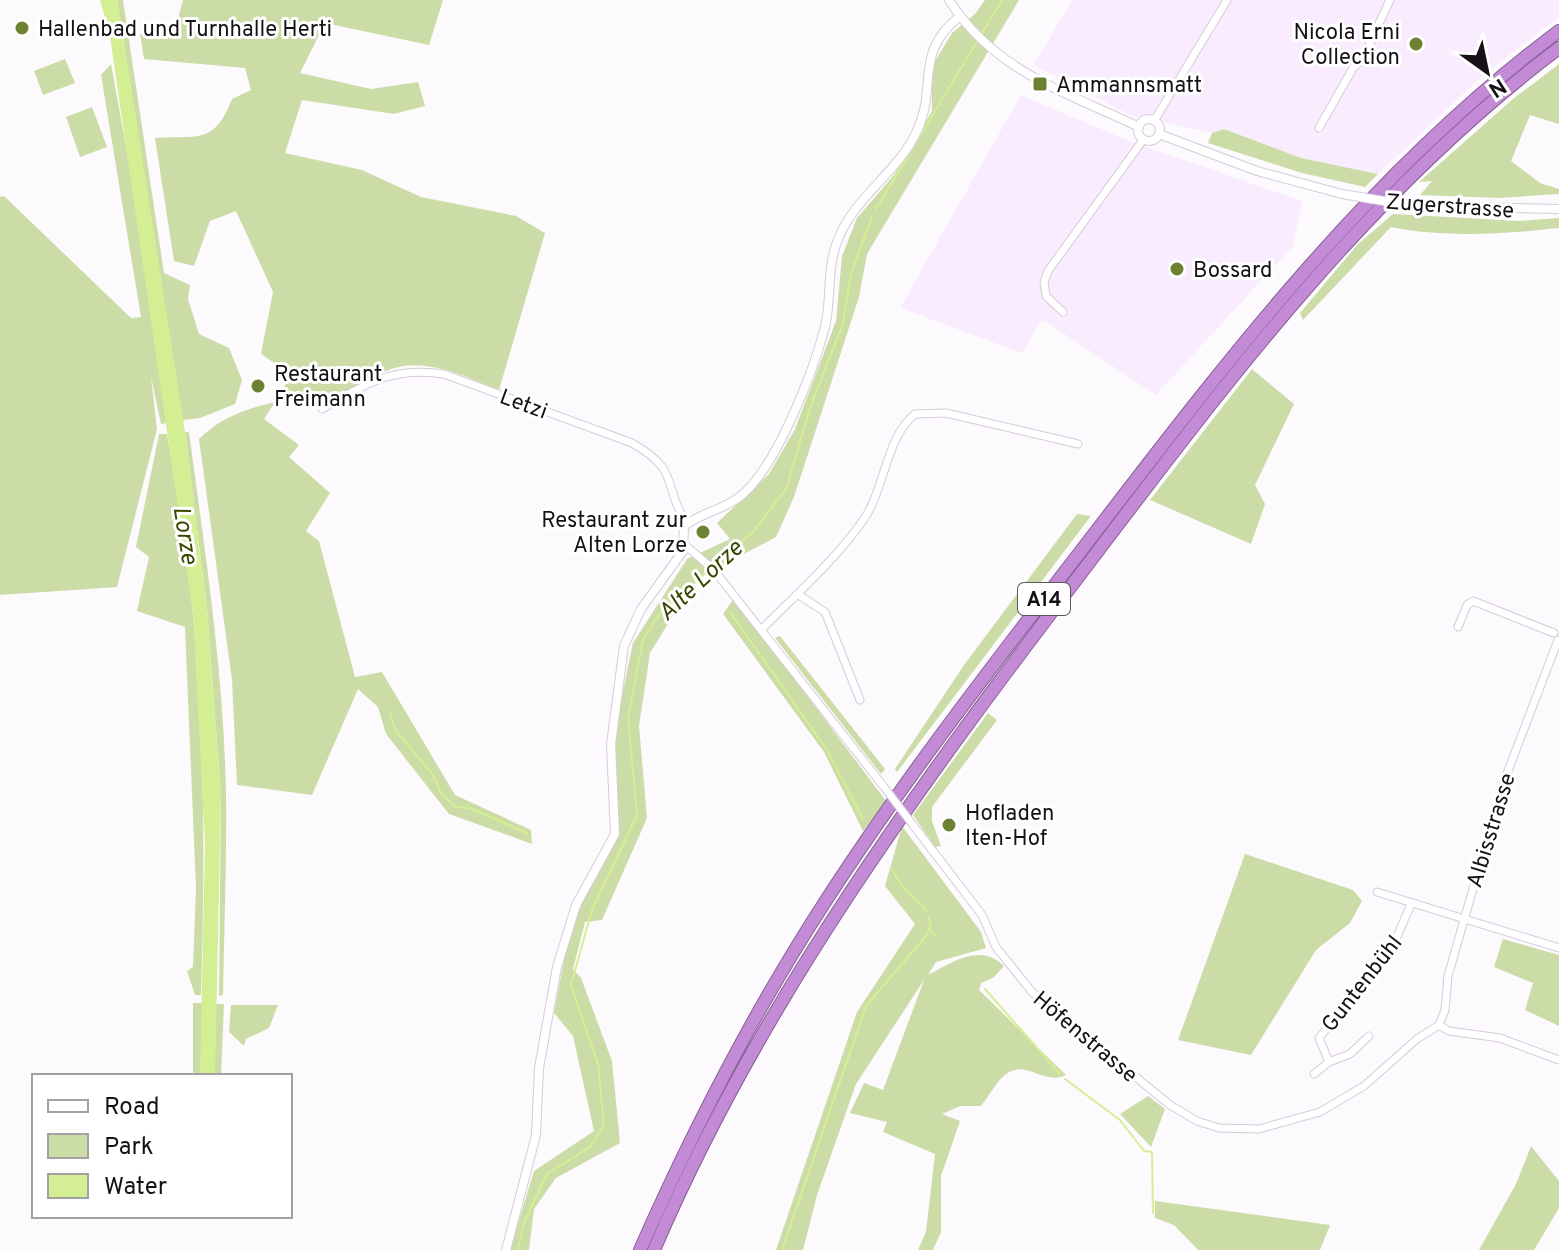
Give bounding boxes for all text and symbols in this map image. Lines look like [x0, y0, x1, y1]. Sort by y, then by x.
place label: Hallenbad und Turnhalle Herti [38, 17, 332, 44]
marker: Hallenbad und Turnhalle Herti [13, 19, 31, 37]
place label: Nicola Erni Collection [1293, 20, 1400, 72]
north arrow [1447, 32, 1527, 112]
marker: Nicola Erni Collection [1407, 35, 1425, 53]
text: N [1483, 71, 1511, 102]
place label: Ammannsmatt [1056, 73, 1202, 100]
marker: Ammannsmatt [1031, 75, 1049, 93]
street label: Zugerstrasse [1385, 190, 1515, 225]
place label: Bossard [1193, 258, 1272, 285]
marker: Bossard [1168, 260, 1186, 278]
place label: Restaurant Freimann [274, 362, 382, 414]
marker: Restaurant Freimann [249, 377, 267, 395]
street label: Letzi [496, 384, 551, 426]
water label: Lorze [165, 504, 203, 567]
place label: Restaurant zur Alten Lorze [541, 508, 687, 560]
marker: Restaurant zur Alten Lorze [694, 523, 712, 541]
water label: Alte Lorze [652, 534, 751, 628]
road number: A14 [1018, 583, 1070, 615]
street label: Albisstrasse [1462, 770, 1523, 891]
place label: Hofladen Iten-Hof [965, 801, 1054, 853]
marker: Hofladen Iten-Hof [940, 816, 958, 834]
street label: Guntenbühl [1317, 931, 1409, 1038]
street label: Höfenstrasse [1027, 986, 1142, 1089]
legend [32, 1074, 292, 1218]
text: Road [104, 1093, 160, 1123]
text: Park [104, 1133, 154, 1163]
text: Water [104, 1173, 167, 1203]

